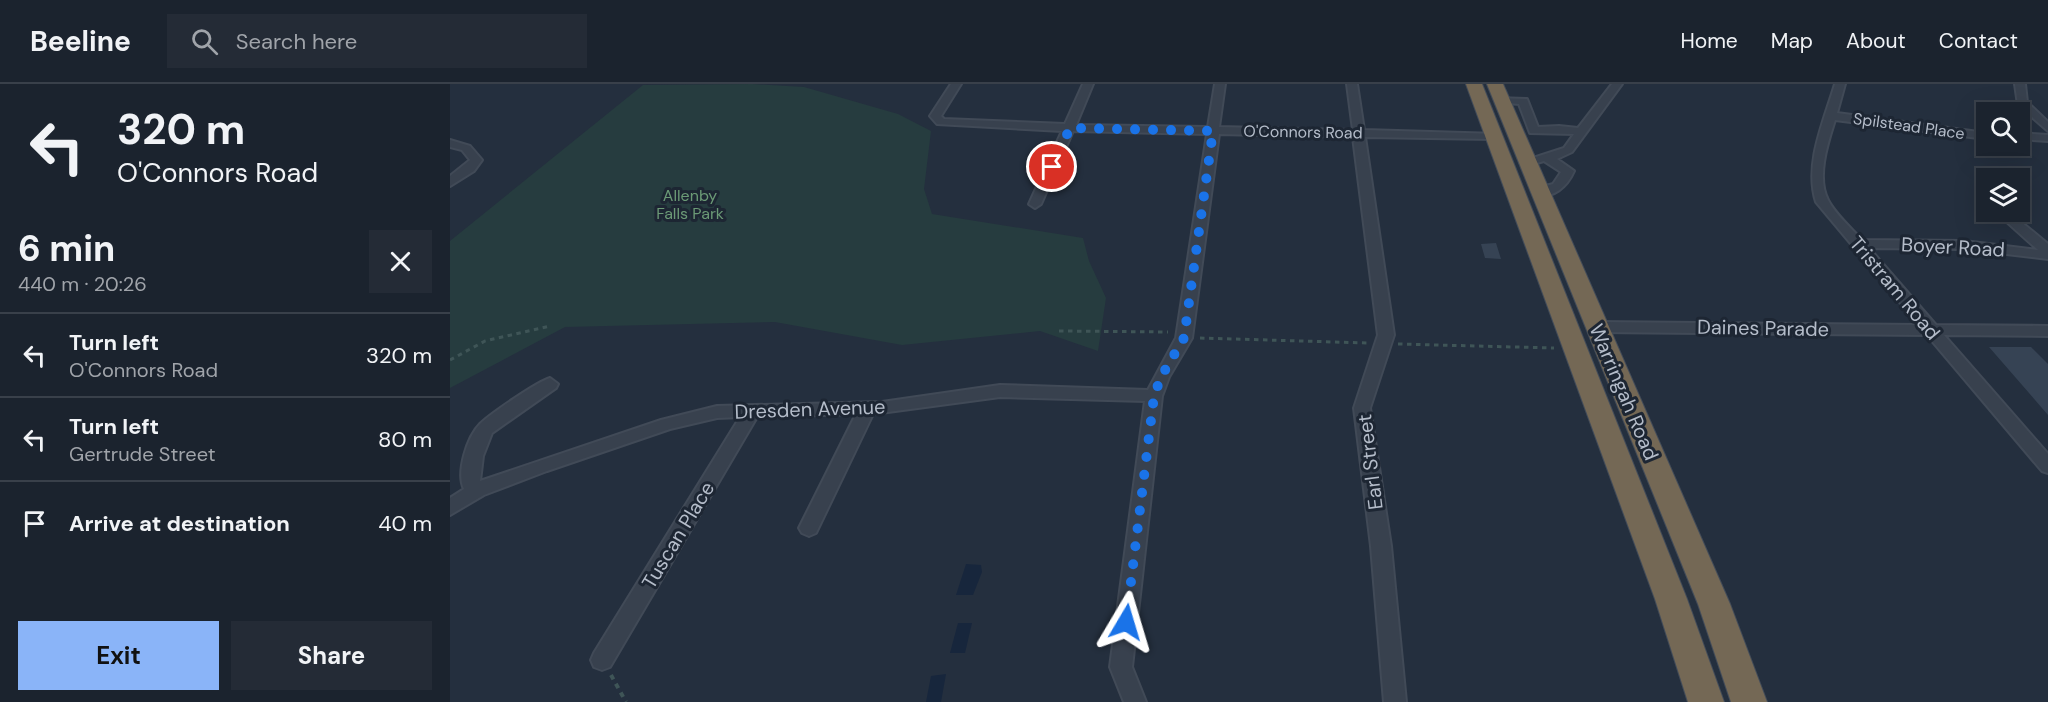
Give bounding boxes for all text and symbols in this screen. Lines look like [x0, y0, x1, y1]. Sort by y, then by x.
search box [167, 14, 587, 68]
text: Beeline [30, 23, 131, 60]
icon: search [188, 25, 221, 58]
text: Search here [236, 27, 357, 56]
text: Home [1680, 27, 1738, 55]
text: Map [1771, 27, 1813, 55]
text: About [1846, 27, 1906, 55]
text: Contact [1939, 27, 2018, 55]
text: 320 m [117, 102, 245, 157]
map controls [1976, 102, 2030, 222]
button: search [1976, 102, 2030, 156]
icon: left [18, 108, 96, 186]
street label: Spilstead Place [1852, 108, 1966, 144]
street label: O'Connors Road [1243, 120, 1363, 144]
pin [1026, 141, 1077, 192]
icon: arrive [1035, 150, 1068, 183]
text: O'Connors Road [117, 155, 318, 190]
button: layers [1976, 168, 2030, 222]
park label: Allenby Falls Park [656, 185, 724, 224]
text: 6 min [18, 225, 115, 272]
button: close [369, 230, 432, 293]
street label: Tristram Road [1844, 231, 1946, 345]
street label: Boyer Road [1900, 231, 2006, 263]
text: 440 m · 20:26 [18, 271, 147, 297]
street label: Daines Parade [1697, 314, 1829, 342]
street label: Warringah Road [1584, 320, 1664, 464]
text: Turn left [69, 328, 159, 357]
icon: left [18, 339, 51, 372]
text: 320 m [366, 341, 432, 370]
text: O'Connors Road [69, 357, 218, 383]
street label: Dresden Avenue [734, 393, 886, 425]
text: Turn left [69, 412, 159, 441]
street label: Earl Street [1351, 413, 1389, 511]
icon: left [18, 423, 51, 456]
text: 80 m [378, 425, 432, 454]
text: Gertrude Street [69, 441, 216, 467]
street label: Tuscan Place [636, 477, 720, 593]
icon: arrive [18, 507, 51, 540]
text: Arrive at destination [69, 509, 290, 538]
text: 40 m [378, 509, 432, 538]
position arrow [1094, 590, 1158, 654]
button: Exit [18, 621, 219, 690]
button: Share [231, 621, 432, 690]

